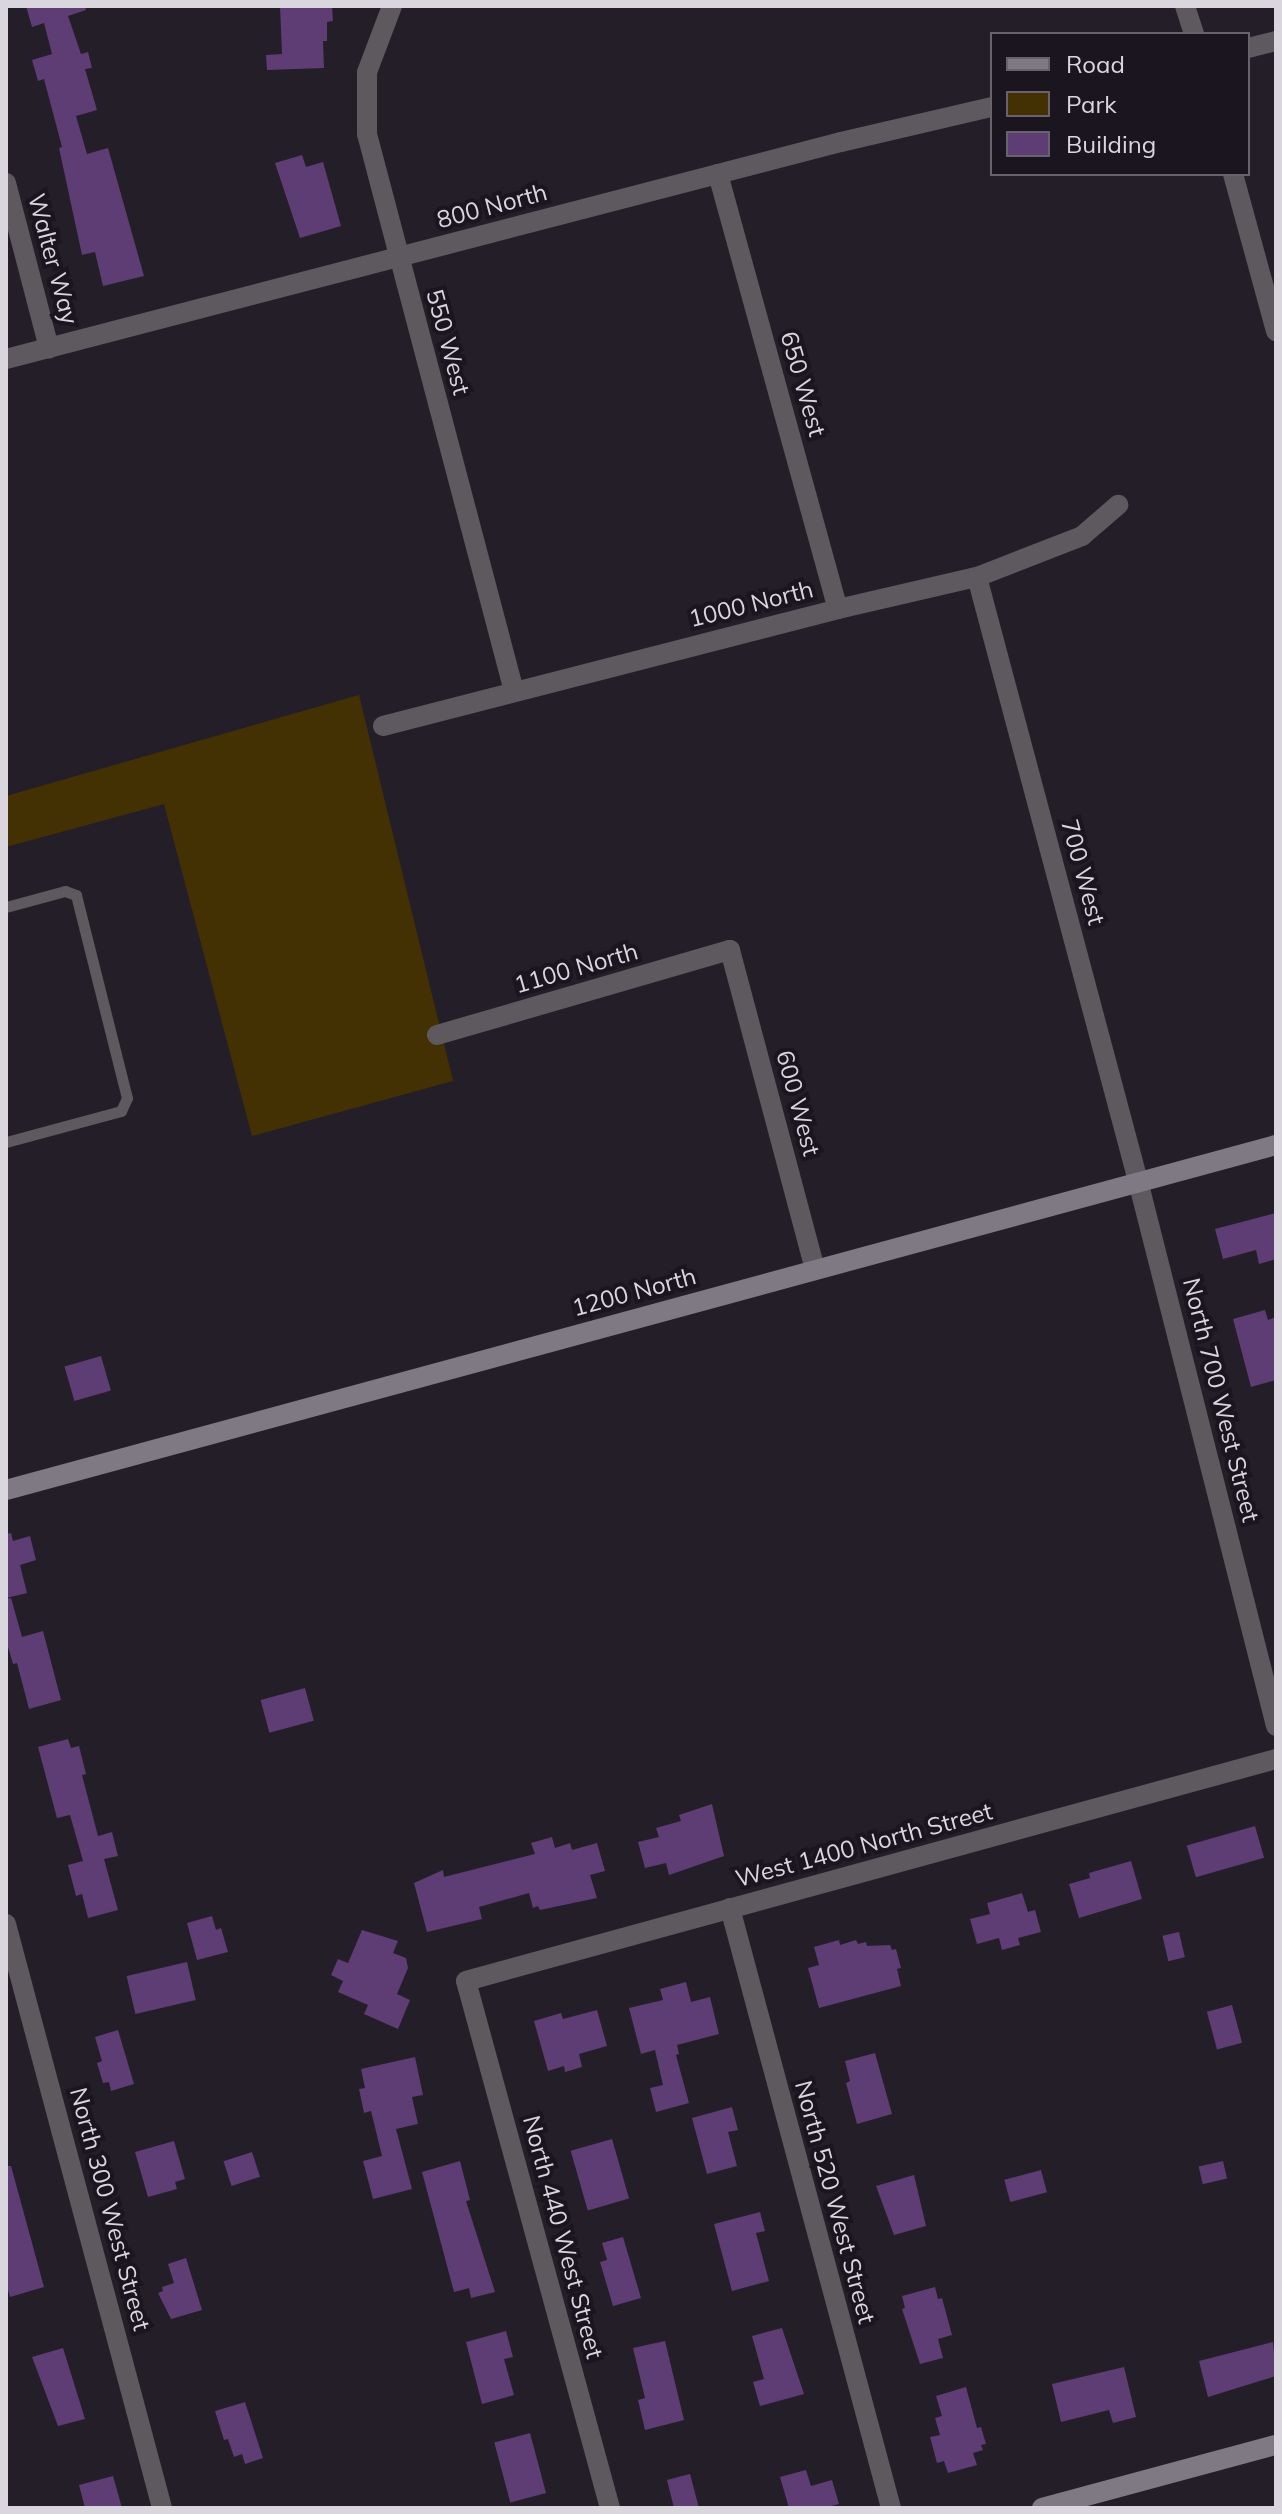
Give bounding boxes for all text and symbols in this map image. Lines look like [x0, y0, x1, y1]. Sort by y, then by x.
legend [990, 32, 1250, 176]
text: Road [1066, 49, 1125, 79]
text: Park [1066, 89, 1117, 119]
text: Building [1066, 129, 1156, 159]
street label: 800 North [434, 177, 550, 235]
street label: Walter Way [22, 191, 84, 327]
street label: 550 West [420, 286, 476, 398]
street label: 650 West [774, 328, 832, 440]
street label: 1000 North [686, 575, 816, 633]
street label: 700 West [1055, 816, 1111, 928]
street label: 1100 North [511, 937, 641, 999]
street label: 600 West [770, 1047, 826, 1159]
street label: 1200 North [569, 1262, 699, 1322]
street label: North 700 West Street [1177, 1275, 1265, 1525]
street label: West 1400 North Street [732, 1797, 996, 1893]
street label: North 520 West Street [789, 2077, 881, 2327]
street label: North 300 West Street [64, 2084, 156, 2334]
street label: North 440 West Street [517, 2112, 609, 2362]

